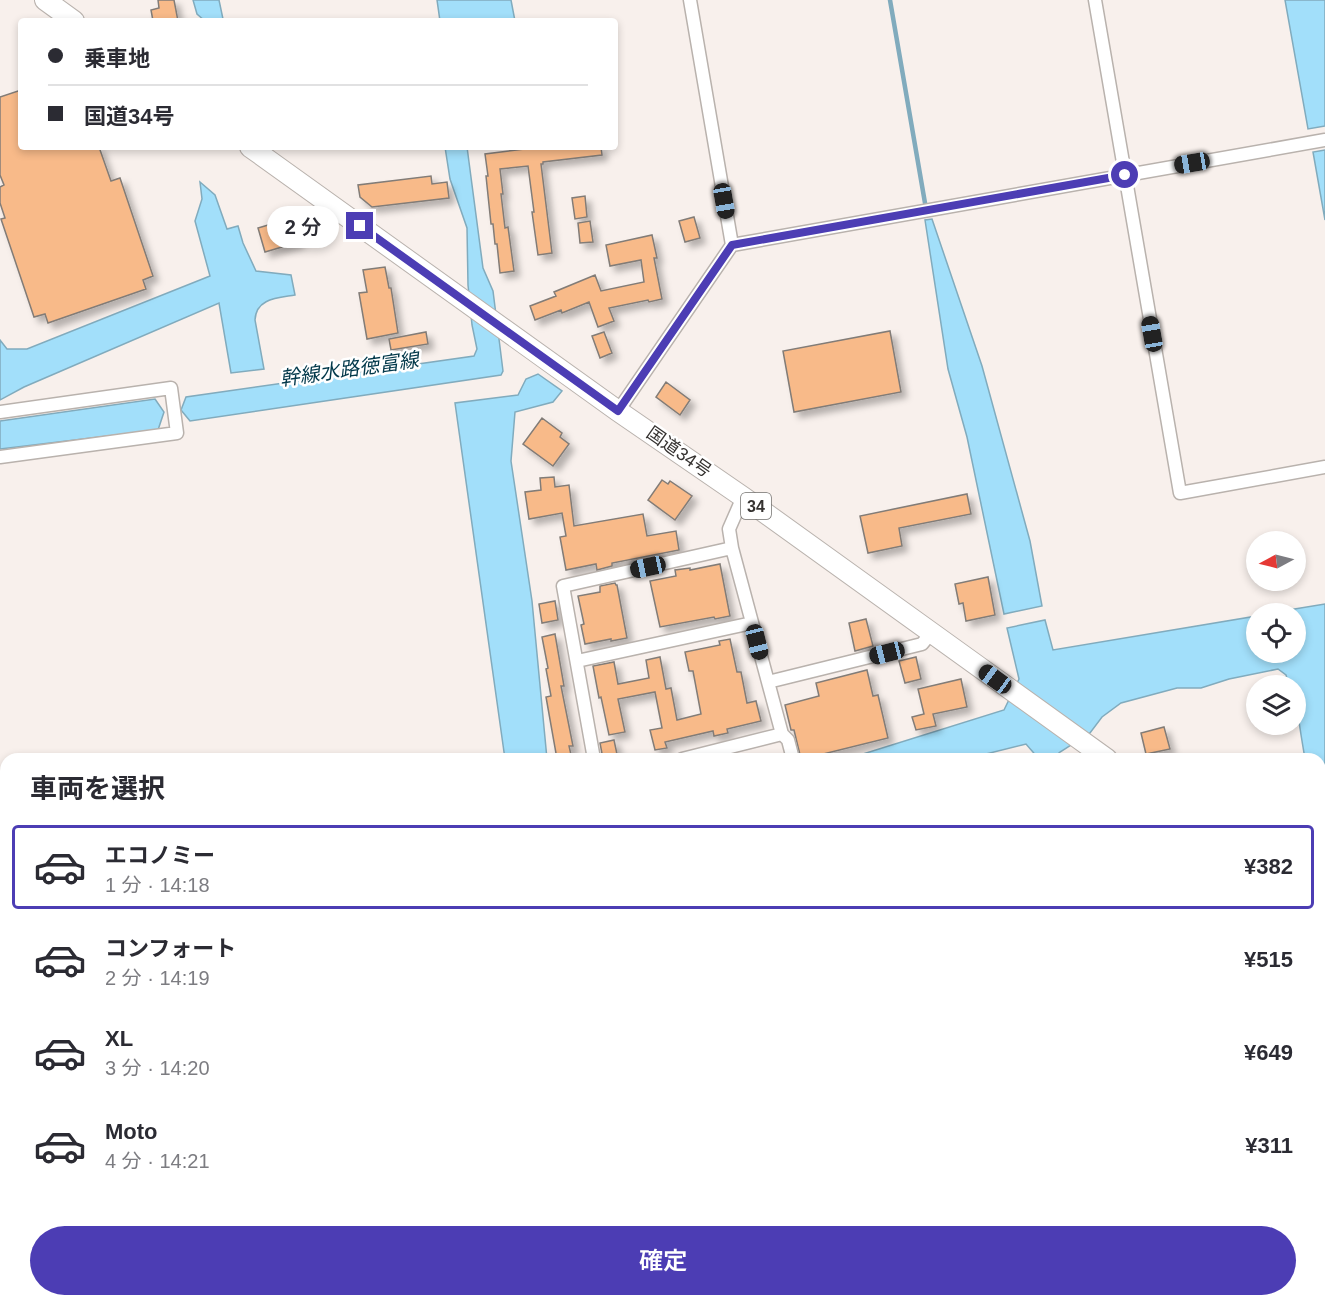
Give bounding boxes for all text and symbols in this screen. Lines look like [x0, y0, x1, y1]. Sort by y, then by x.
text: 乗車地 [84, 46, 150, 71]
text: 国道34号 [84, 104, 174, 129]
car [1173, 151, 1211, 175]
route start [1111, 161, 1138, 188]
car [712, 182, 736, 220]
callout: 2 分 [267, 205, 339, 247]
route end [346, 212, 373, 239]
text: 2 分 [285, 216, 321, 238]
car [1140, 315, 1164, 353]
water label: 幹線水路徳富線 [278, 348, 423, 390]
street label: 国道34号 [643, 423, 715, 481]
road number: 34 [741, 493, 771, 519]
north arrow [1246, 531, 1306, 591]
map controls [1246, 531, 1306, 735]
car [629, 554, 667, 580]
button: locate [1246, 603, 1306, 663]
car [744, 622, 770, 662]
car [867, 640, 907, 666]
car [975, 661, 1015, 697]
button: layers [1246, 675, 1306, 735]
text: 車両を選択 [30, 774, 165, 804]
icon: car [33, 840, 87, 894]
text: エコノミー [105, 843, 215, 868]
text: ¥382 [1244, 854, 1293, 879]
text: 1 分 · 14:18 [105, 874, 210, 896]
icon: car [33, 933, 87, 987]
text: コンフォート [105, 936, 236, 961]
text: ¥515 [1244, 947, 1293, 972]
text: 2 分 · 14:19 [105, 967, 210, 989]
icon: car [33, 1026, 87, 1080]
text: XL [105, 1026, 133, 1051]
text: ¥649 [1244, 1040, 1293, 1065]
text: 3 分 · 14:20 [105, 1057, 210, 1079]
icon: car [33, 1119, 87, 1173]
text: Moto [105, 1119, 158, 1144]
text: ¥311 [1245, 1133, 1293, 1158]
text: 4 分 · 14:21 [105, 1150, 210, 1172]
button: 確定 [30, 1226, 1296, 1295]

